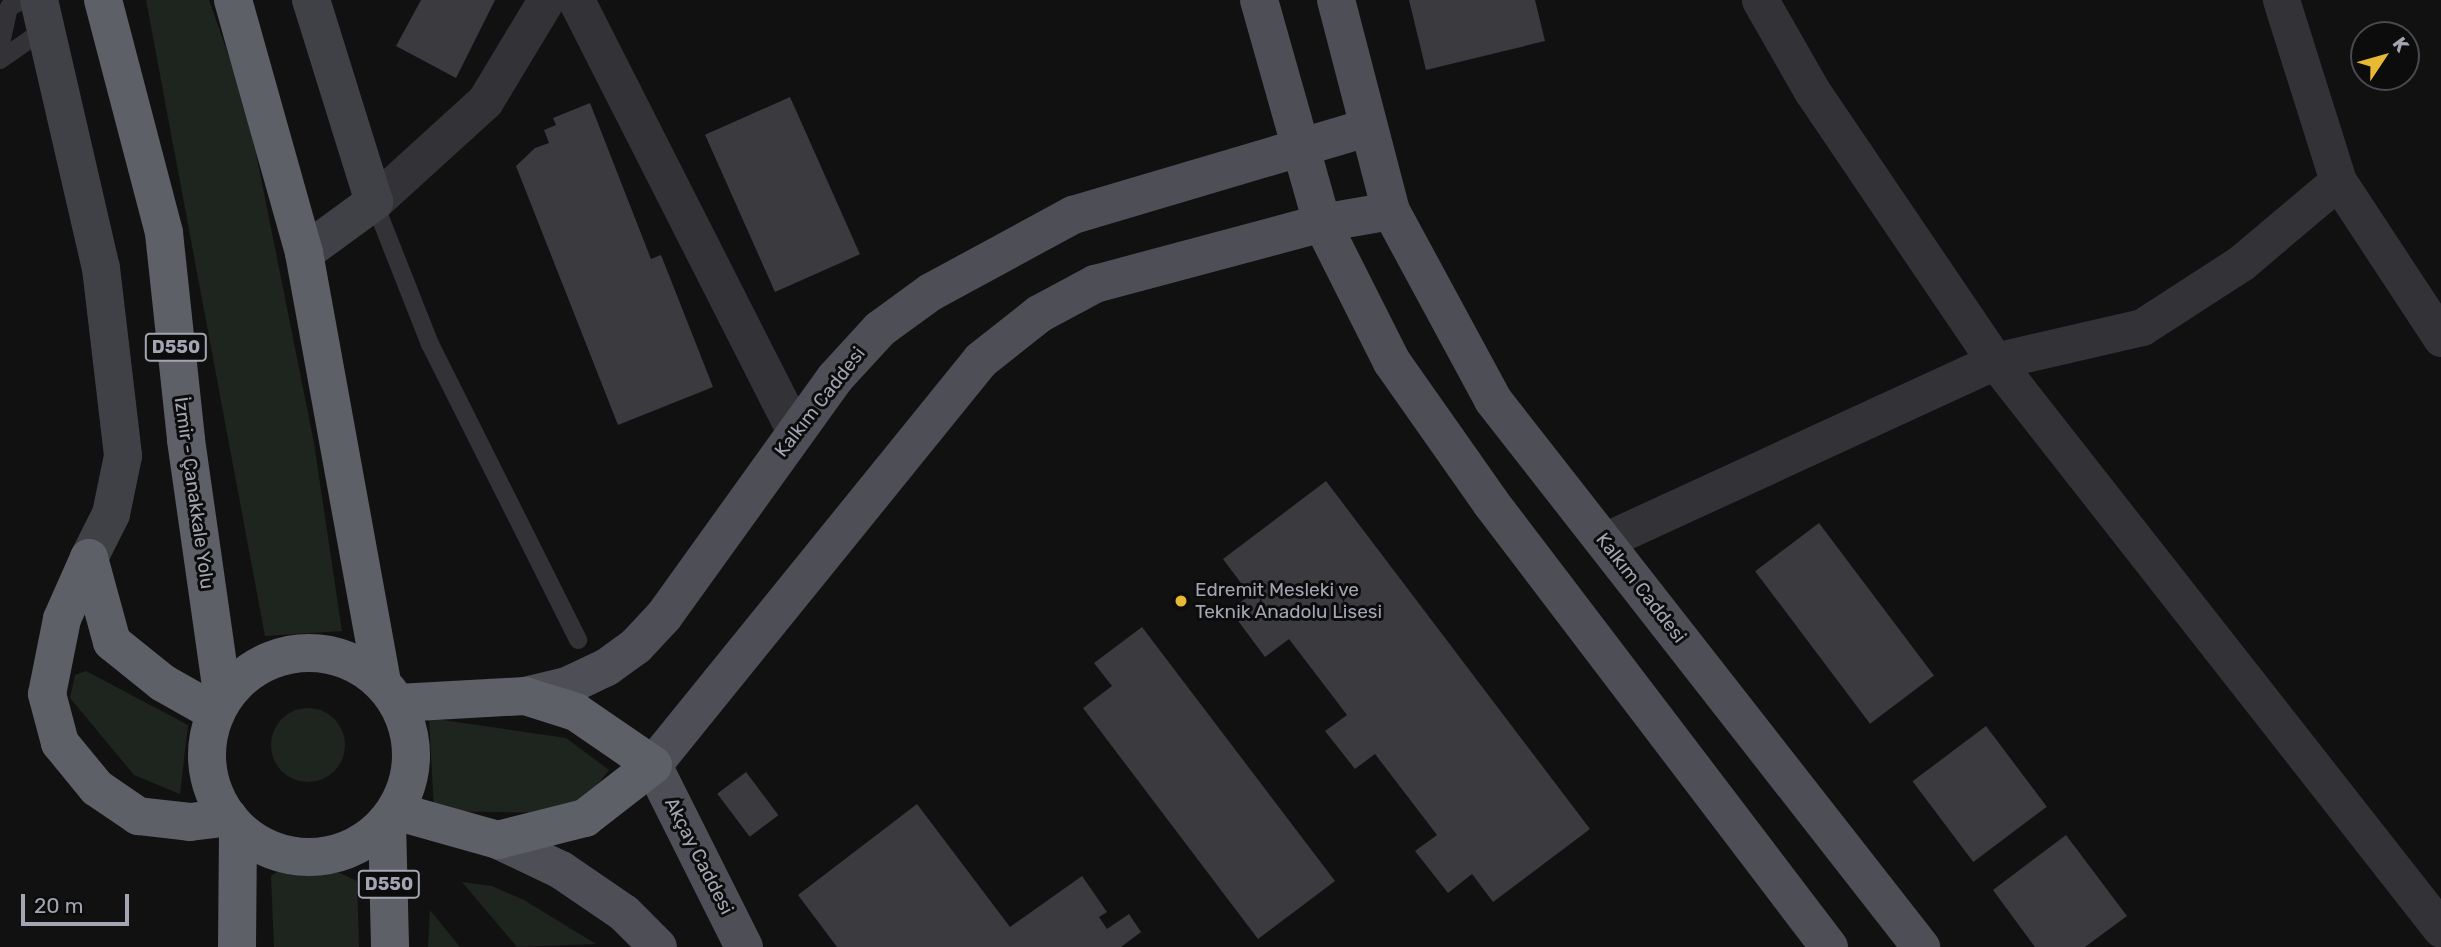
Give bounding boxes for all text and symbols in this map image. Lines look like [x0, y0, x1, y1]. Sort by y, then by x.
north arrow [2350, 21, 2420, 91]
text: K [2388, 33, 2414, 56]
road number: D550 [144, 332, 208, 362]
street label: Kalkım Caddesi [770, 343, 870, 461]
street label: İzmir - Çanakkale Yolu [169, 395, 219, 591]
street label: Kalkım Caddesi [1591, 529, 1691, 647]
place label: Edremit Mesleki ve Teknik Anadolu Lisesi [1195, 579, 1383, 623]
marker: Edremit Mesleki ve Teknik Anadolu Lisesi [1173, 593, 1189, 609]
street label: Akçay Caddesi [660, 794, 738, 918]
road number: D550 [358, 870, 420, 898]
scale bar [24, 880, 133, 924]
text: 20 m [34, 893, 83, 918]

